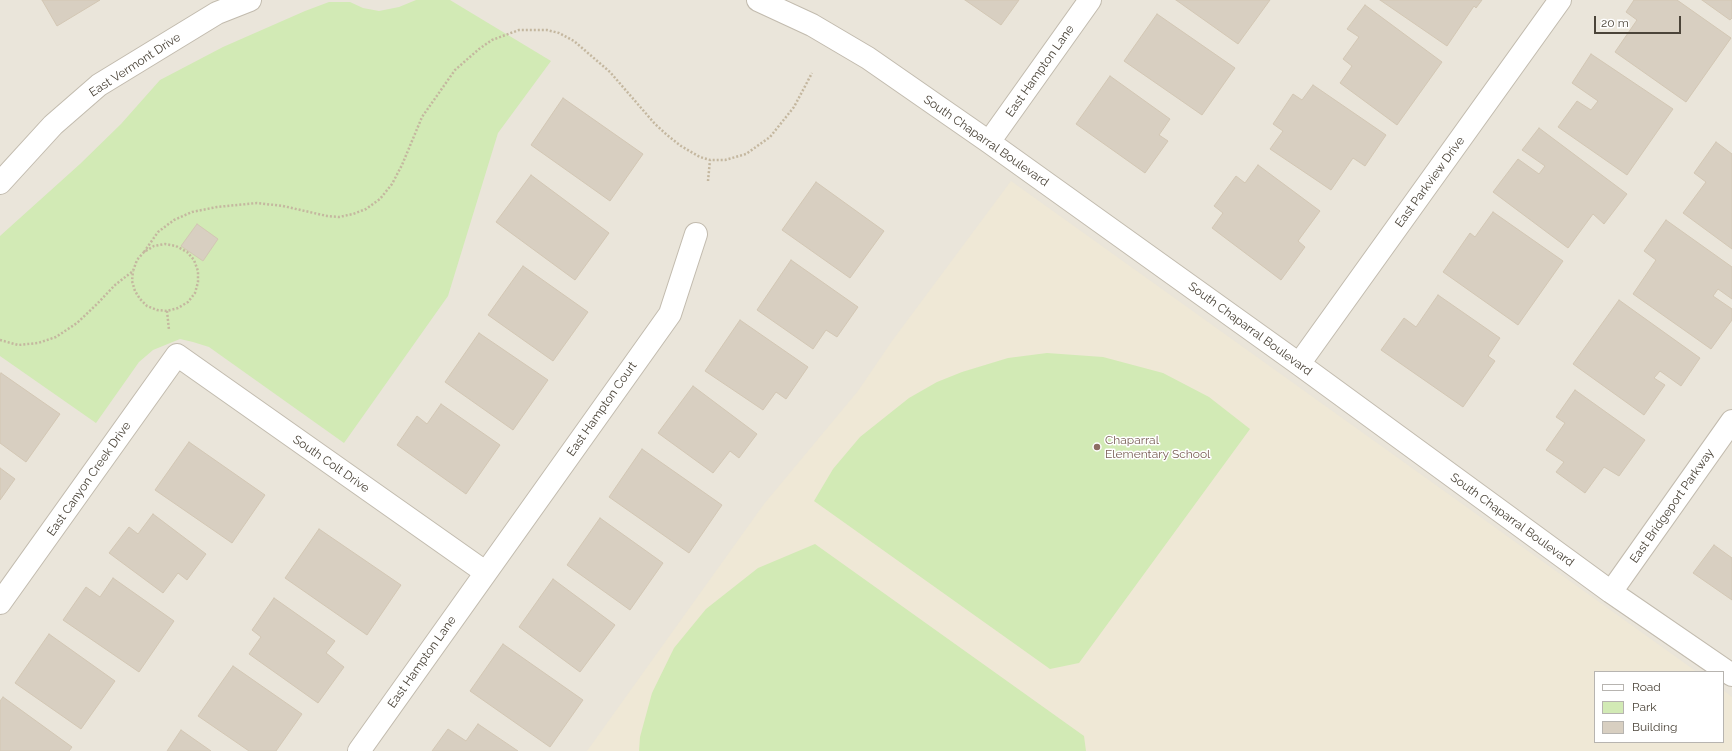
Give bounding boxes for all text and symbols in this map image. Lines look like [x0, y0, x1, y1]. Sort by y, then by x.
scale bar [1596, 8, 1683, 34]
text: 20 m [1601, 16, 1629, 30]
street label: East Hampton Lane [1003, 22, 1077, 120]
street label: East Vermont Drive [87, 30, 183, 100]
street label: South Chaparral Boulevard [921, 92, 1051, 190]
street label: East Parkview Drive [1392, 134, 1468, 230]
street label: South Chaparral Boulevard [1185, 279, 1315, 379]
street label: East Hampton Court [564, 359, 640, 459]
street label: East Canyon Creek Drive [44, 419, 134, 539]
street label: South Colt Drive [290, 432, 372, 496]
place label: Chaparral Elementary School [1105, 433, 1210, 461]
marker: Chaparral Elementary School [1092, 442, 1102, 452]
street label: East Bridgeport Parkway [1627, 446, 1717, 566]
street label: South Chaparral Boulevard [1447, 470, 1577, 570]
street label: East Hampton Lane [385, 613, 459, 711]
legend [1594, 671, 1724, 743]
text: Road [1632, 680, 1661, 694]
text: Park [1632, 700, 1657, 714]
text: Building [1632, 720, 1678, 734]

